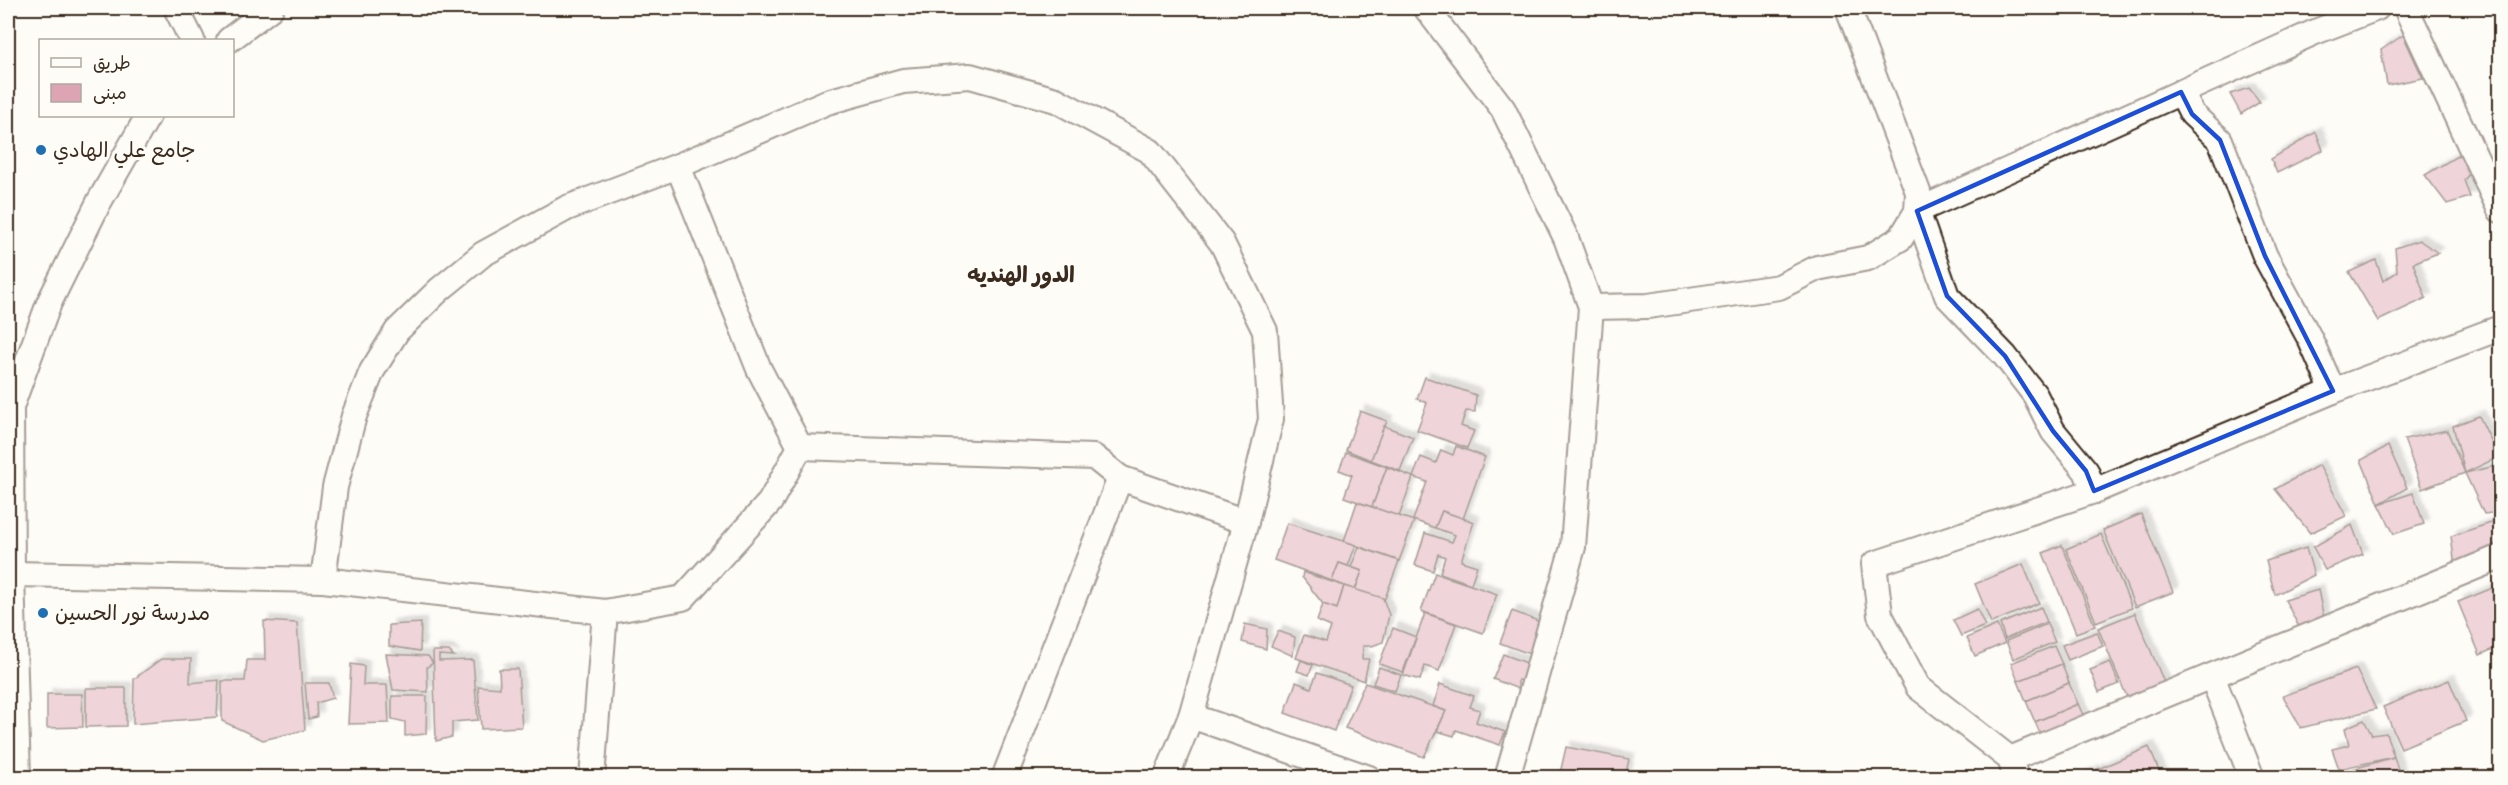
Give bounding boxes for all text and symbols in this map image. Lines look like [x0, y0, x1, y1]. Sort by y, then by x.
legend [39, 39, 234, 117]
text: طريق [93, 55, 131, 76]
text: مبنى [93, 85, 127, 106]
place label: جامع علي الهادي [53, 141, 196, 169]
marker: جامع علي الهادي [34, 143, 48, 157]
district label: الدور الهنديه [967, 265, 1075, 291]
place label: مدرسة نور الحسين [55, 604, 210, 629]
marker: مدرسة نور الحسين [36, 606, 50, 620]

